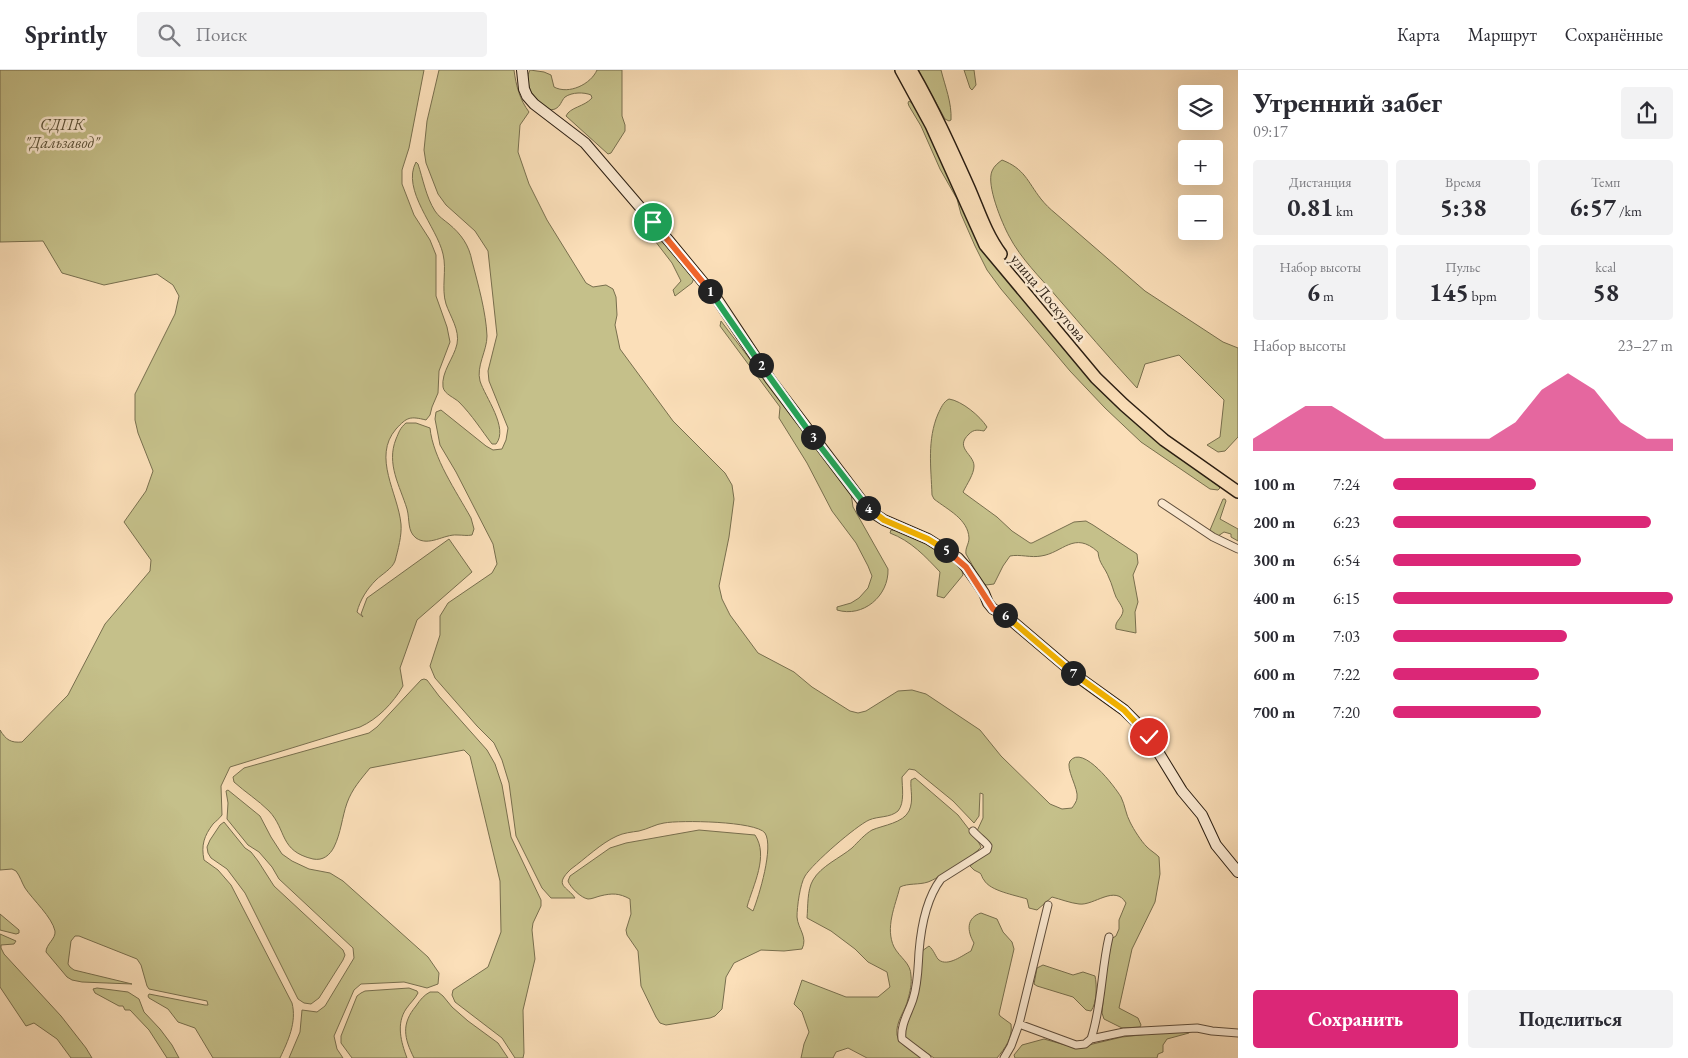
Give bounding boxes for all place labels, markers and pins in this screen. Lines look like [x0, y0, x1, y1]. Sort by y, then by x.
pin [632, 201, 674, 243]
pin: 1 [698, 278, 722, 304]
pin: 2 [748, 352, 774, 378]
pin: 3 [800, 424, 826, 450]
pin: 4 [856, 496, 880, 520]
pin: 5 [934, 538, 958, 562]
pin: 6 [992, 602, 1018, 628]
pin: 7 [1060, 660, 1086, 686]
pin [1128, 716, 1170, 758]

